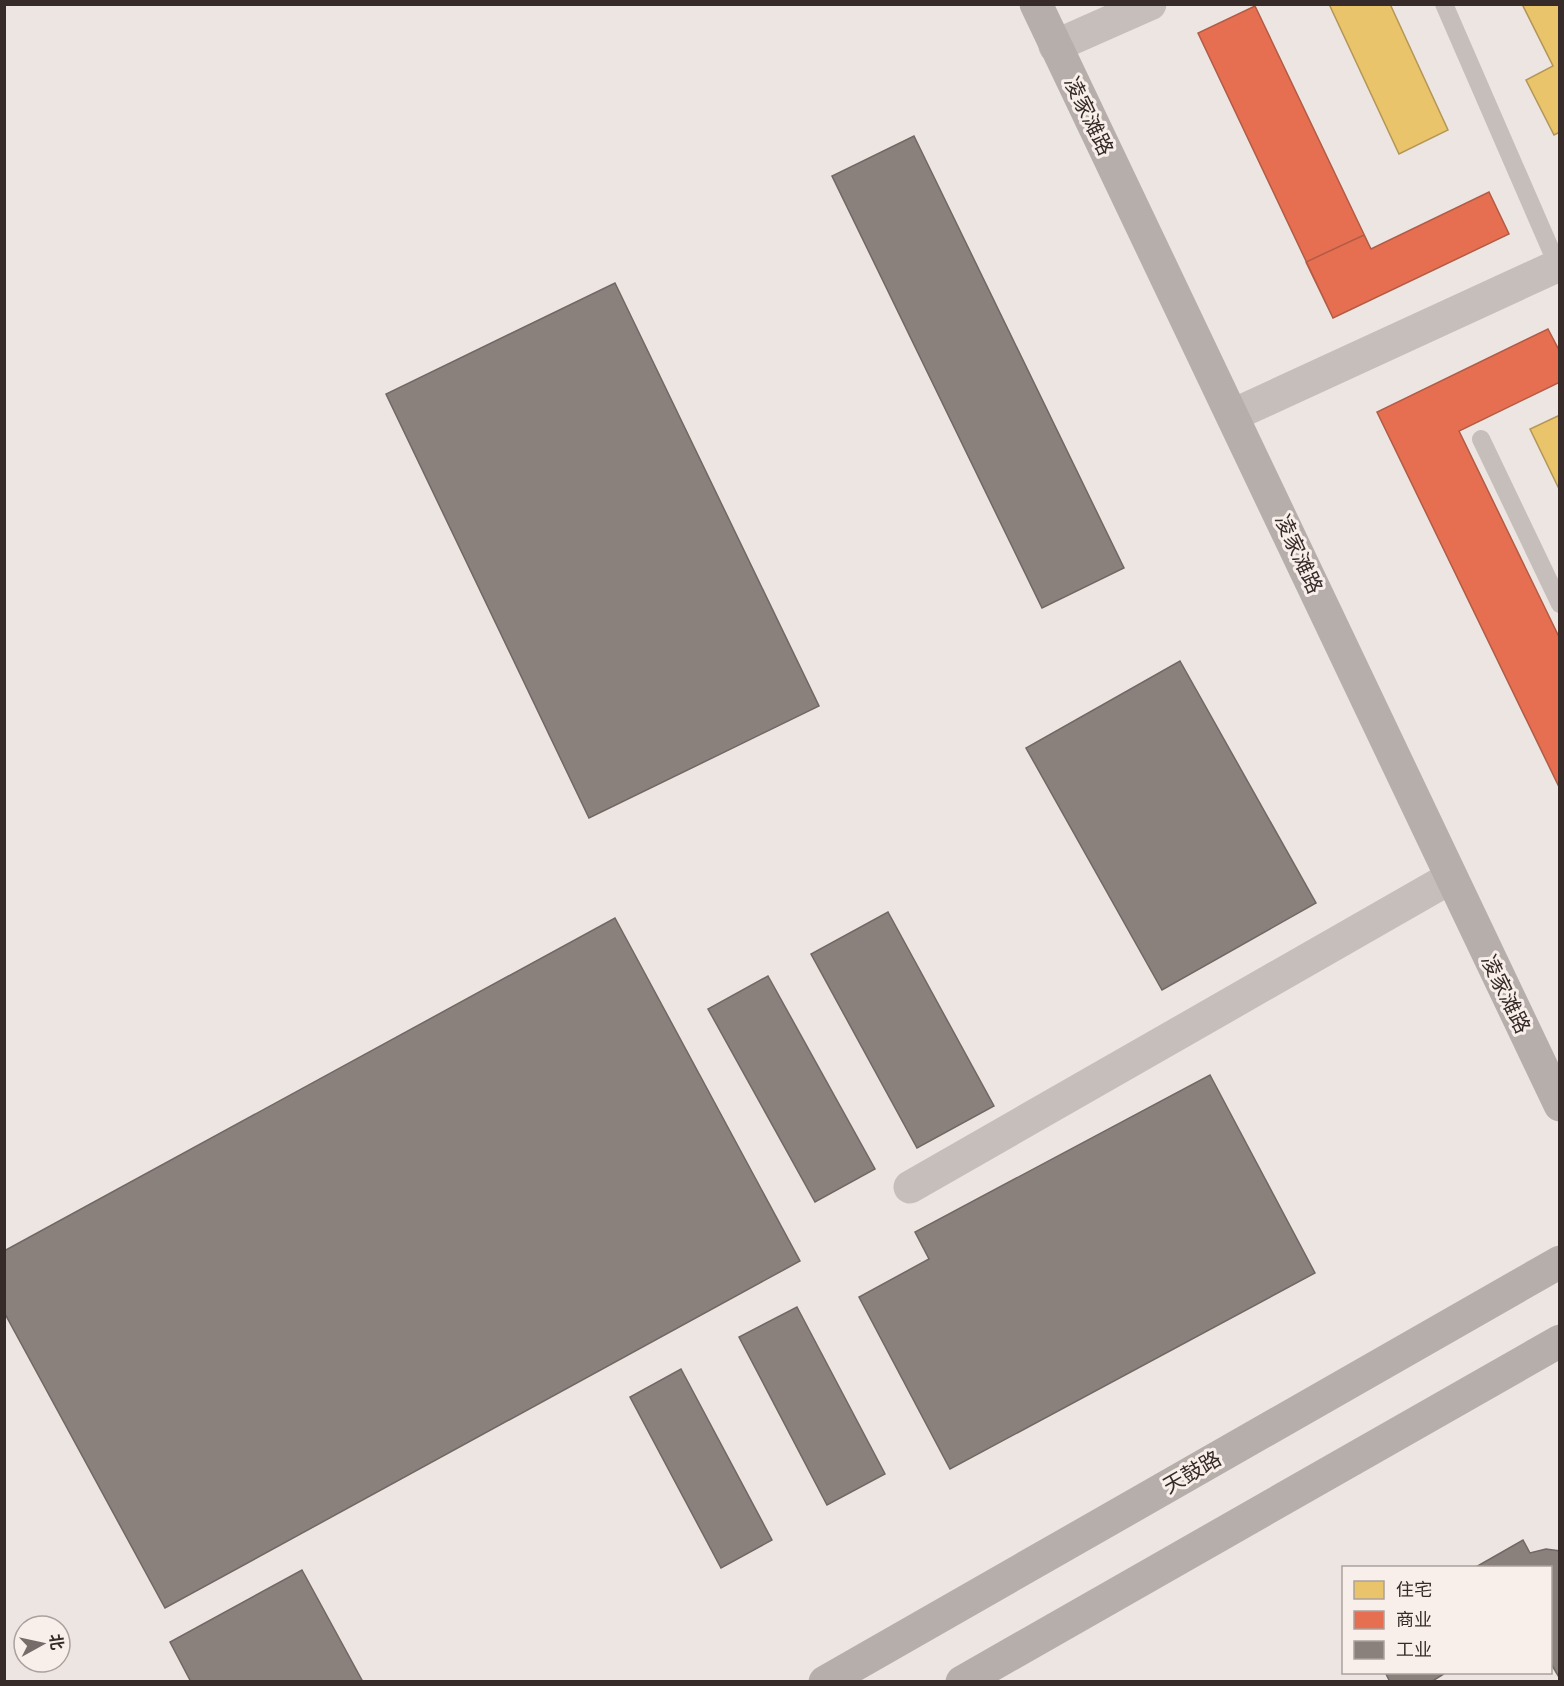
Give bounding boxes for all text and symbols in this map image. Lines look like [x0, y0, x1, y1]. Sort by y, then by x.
street label: 凌家滩路 [1059, 73, 1119, 159]
street label: 凌家滩路 [1270, 511, 1328, 597]
street label: 凌家滩路 [1476, 951, 1536, 1037]
street label: 天鼓路 [1158, 1445, 1226, 1499]
legend [1342, 1566, 1552, 1674]
text: 住宅 [1396, 1579, 1432, 1600]
text: 商业 [1396, 1609, 1432, 1630]
north arrow [12, 1614, 72, 1674]
text: 北 [46, 1633, 67, 1651]
text: 工业 [1396, 1639, 1432, 1660]

